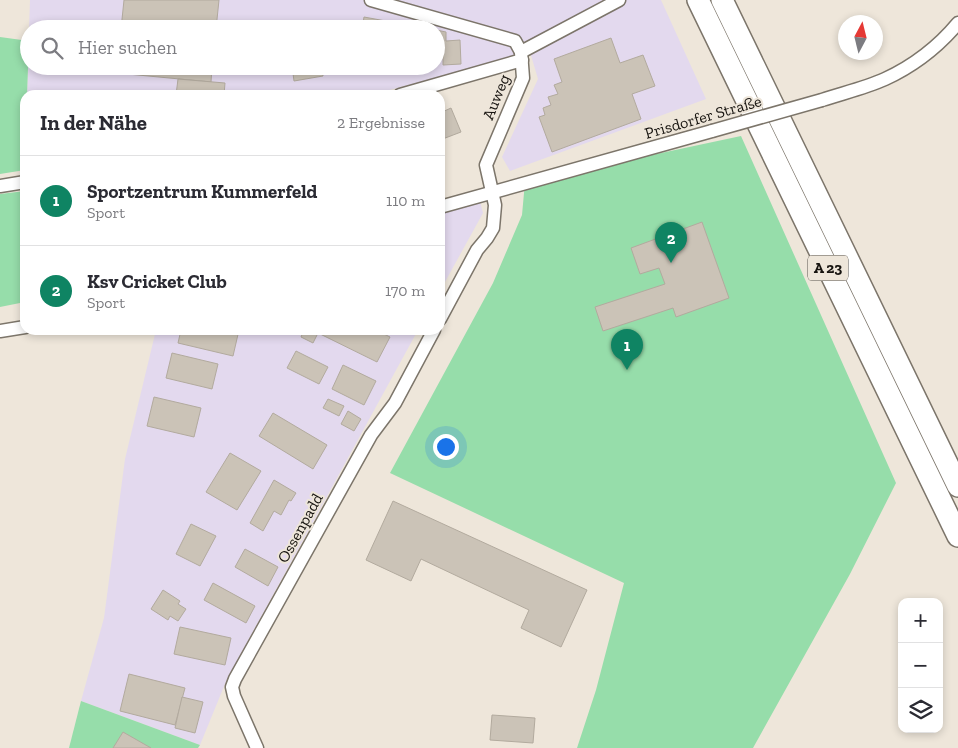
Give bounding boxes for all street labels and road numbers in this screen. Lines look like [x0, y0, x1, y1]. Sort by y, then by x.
street label: Auweg [478, 71, 514, 122]
street label: Prisdorfer Straße [642, 91, 764, 143]
road number: A 23 [808, 256, 848, 280]
street label: Ossenpadd [273, 490, 327, 566]

